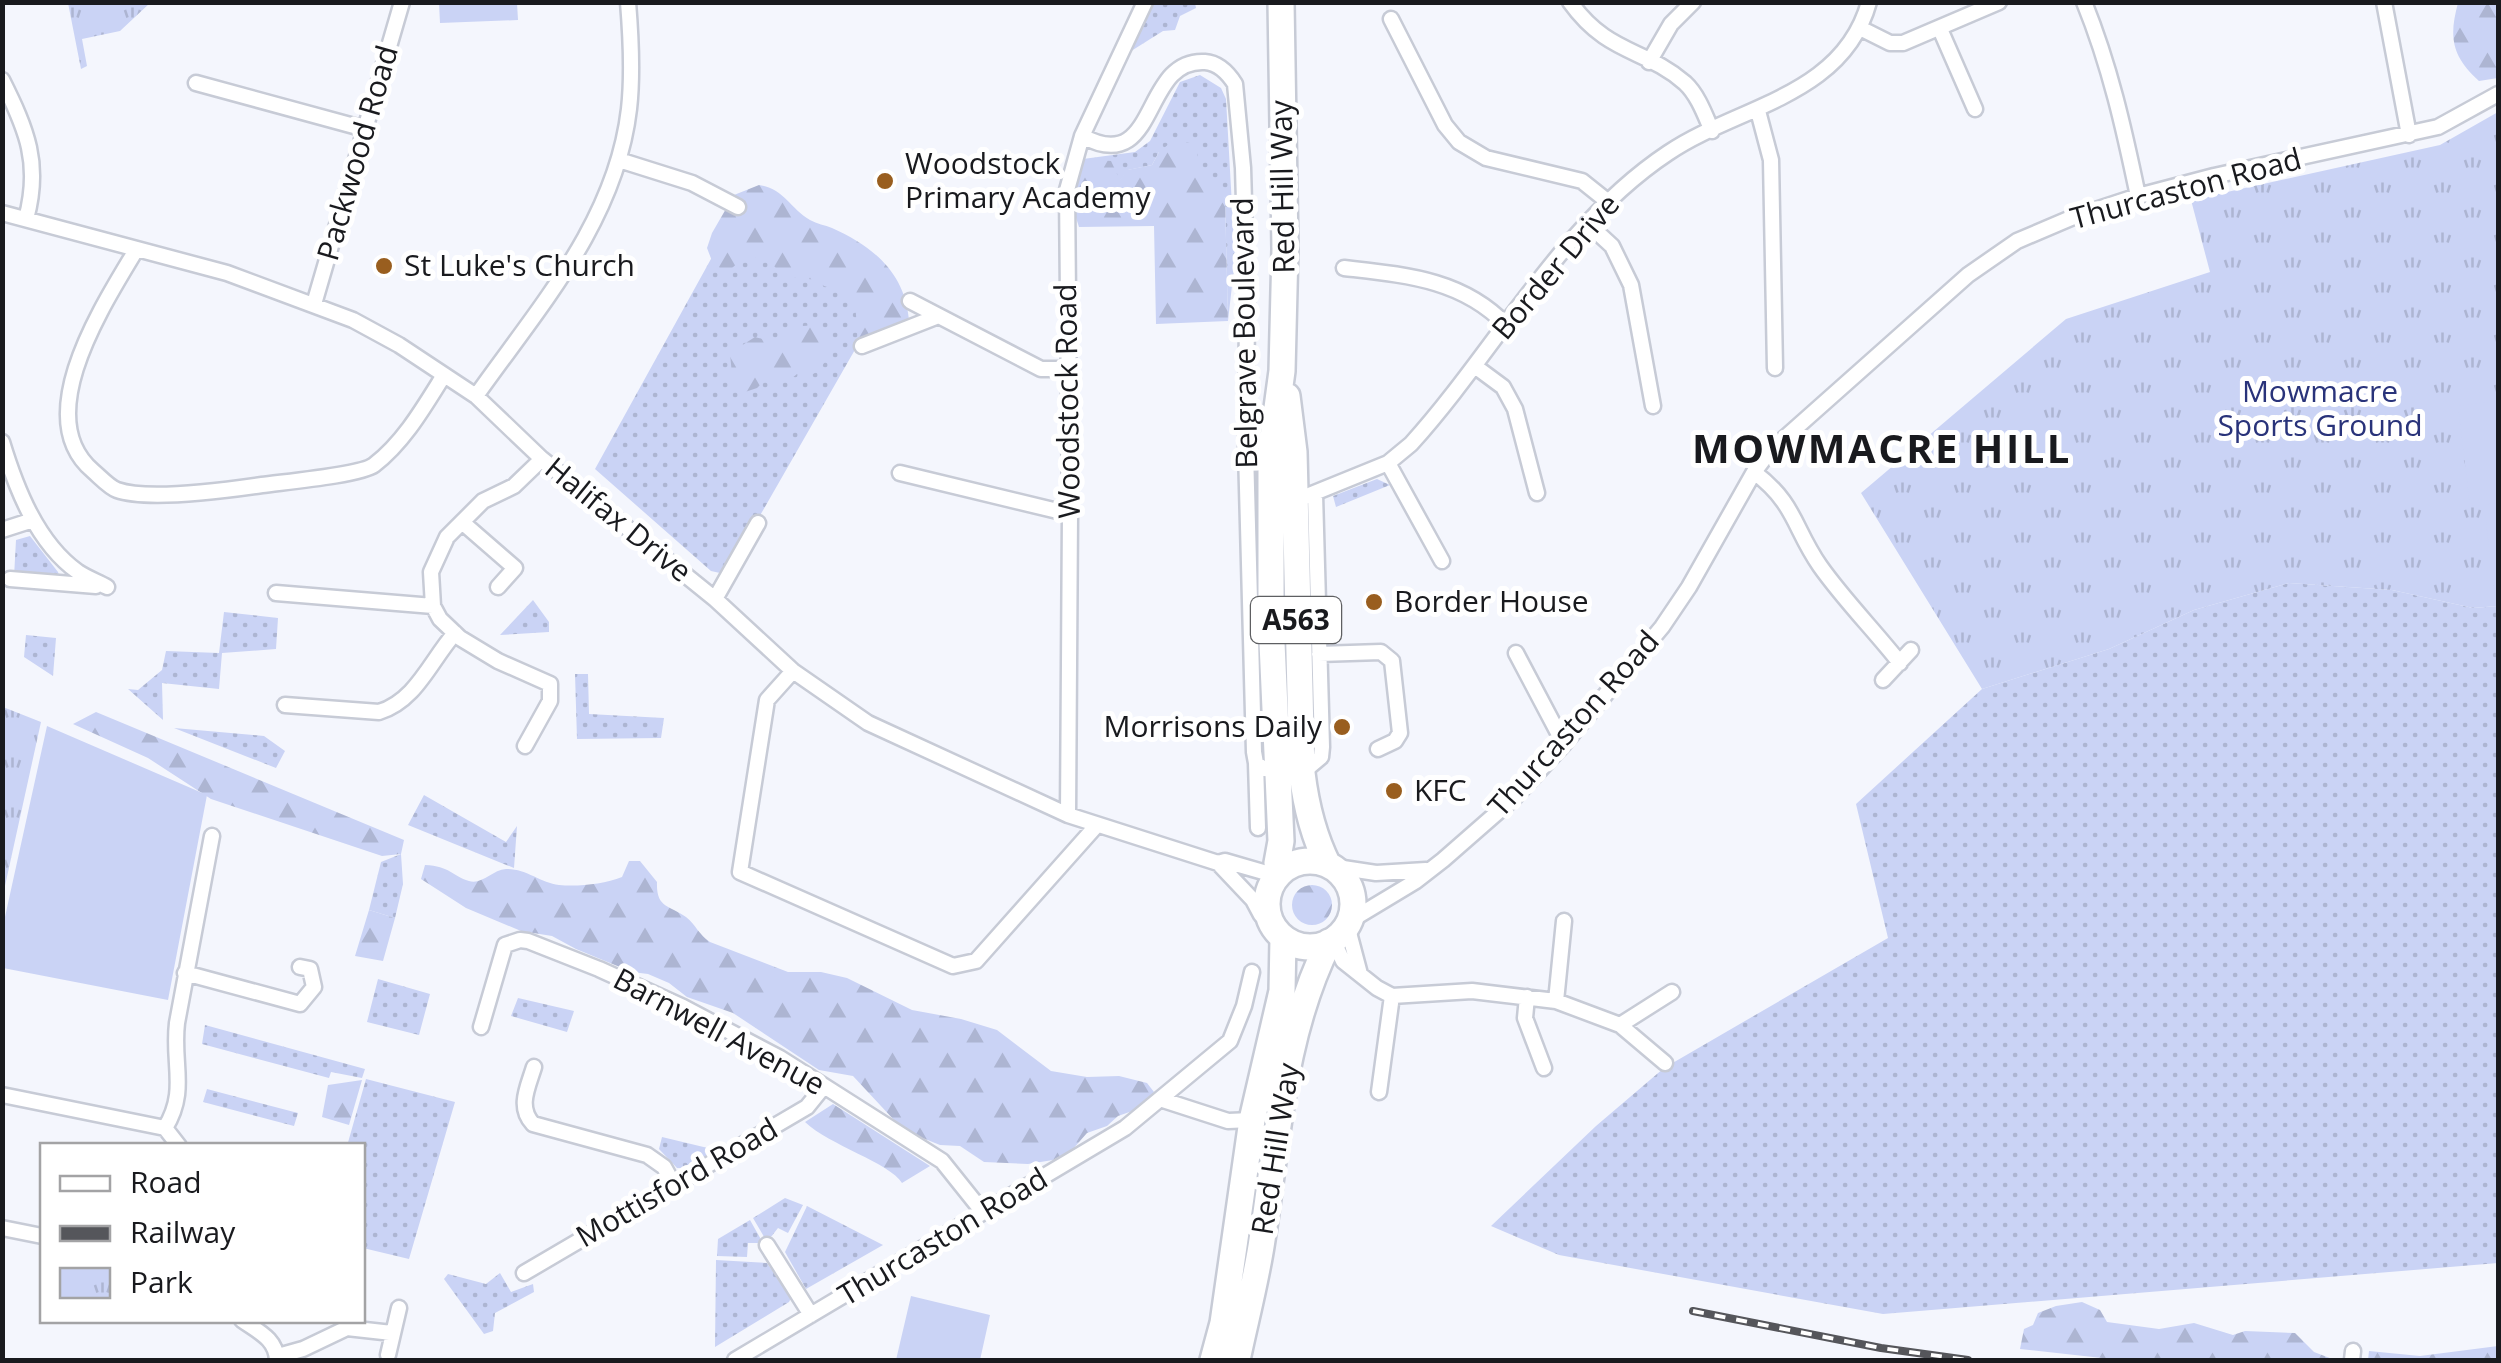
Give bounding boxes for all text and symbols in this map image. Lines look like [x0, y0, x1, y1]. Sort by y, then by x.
street label: Packwood Road [306, 40, 407, 265]
street label: Red Hill Way [1259, 99, 1304, 274]
street label: Thurcaston Road [2066, 137, 2306, 238]
place label: Woodstock Primary Academy [905, 142, 1151, 217]
marker: Woodstock Primary Academy [874, 170, 896, 192]
street label: Border Drive [1482, 185, 1628, 348]
street label: Belgrave Boulevard [1221, 197, 1266, 469]
place label: St Luke's Church [404, 244, 635, 285]
marker: St Luke's Church [373, 255, 395, 277]
street label: Woodstock Road [1044, 283, 1089, 519]
park label: Mowmacre Sports Ground [2217, 370, 2423, 445]
district label: MOWMACRE HILL [1692, 420, 2072, 475]
street label: Halifax Drive [537, 447, 701, 591]
place label: Border House [1394, 580, 1589, 621]
marker: Border House [1363, 591, 1385, 613]
road number: A563 [1251, 597, 1341, 643]
street label: Thurcaston Road [1478, 621, 1668, 825]
place label: Morrisons Daily [1103, 705, 1323, 746]
marker: Morrisons Daily [1331, 716, 1353, 738]
place label: KFC [1414, 769, 1467, 810]
marker: KFC [1383, 780, 1405, 802]
street label: Barnwell Avenue [607, 958, 833, 1104]
street label: Red Hill Way [1241, 1059, 1308, 1238]
street label: Mottisford Road [568, 1107, 785, 1256]
legend [40, 1143, 365, 1323]
street label: Thurcaston Road [830, 1157, 1055, 1314]
text: Road [130, 1161, 202, 1202]
text: Railway [130, 1211, 236, 1252]
text: Park [130, 1261, 193, 1302]

